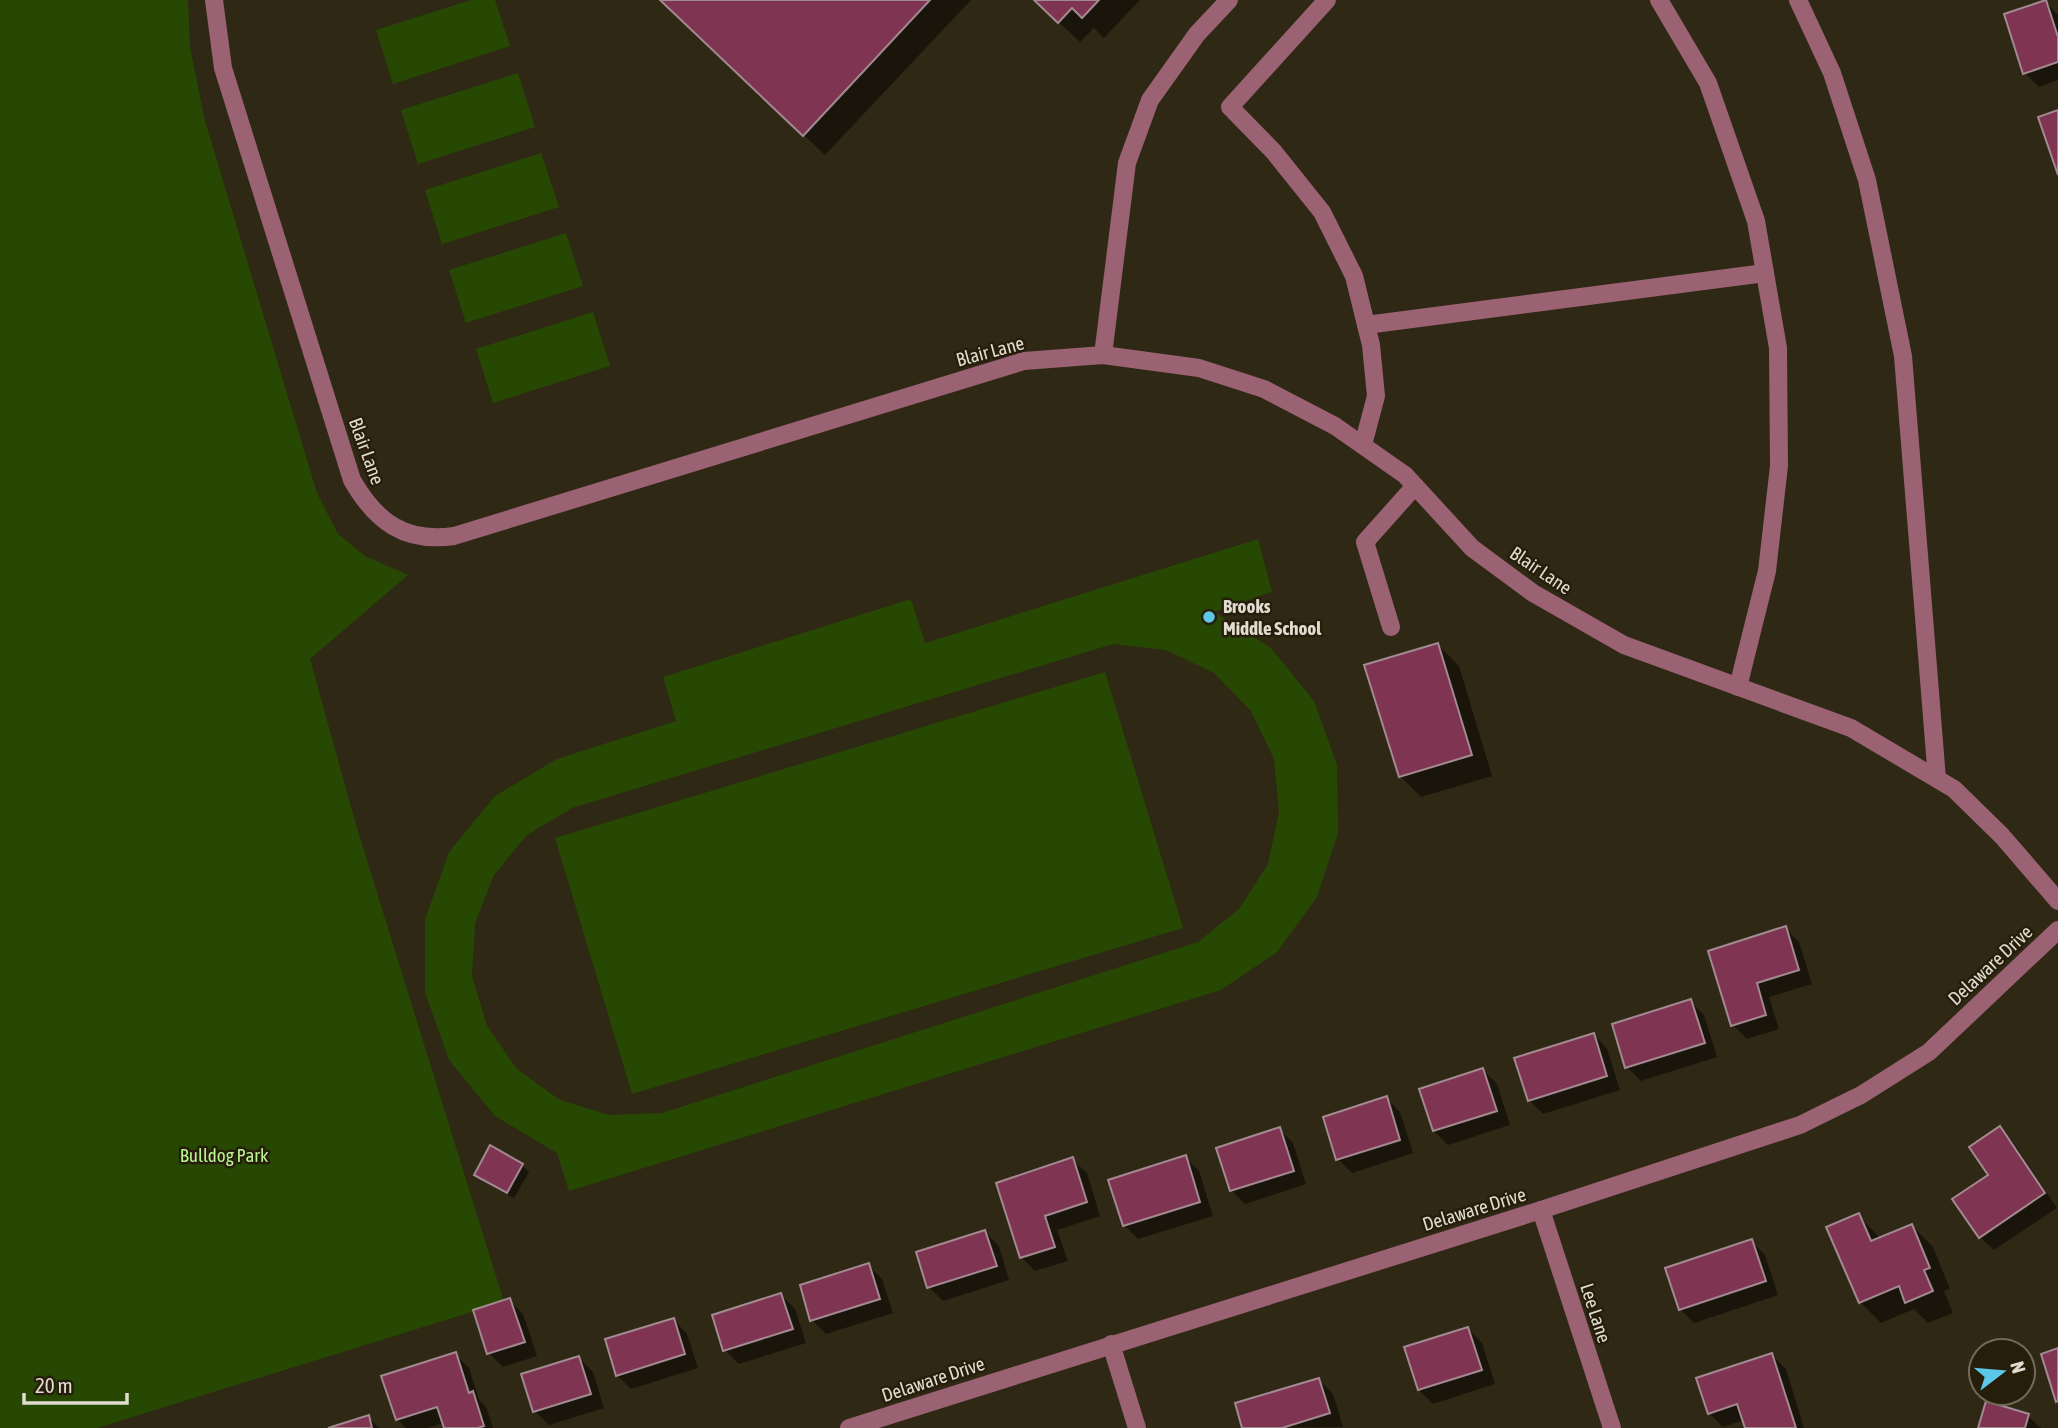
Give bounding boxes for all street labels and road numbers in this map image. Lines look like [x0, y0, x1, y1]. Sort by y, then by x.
street label: Blair Lane [954, 331, 1026, 371]
street label: Blair Lane [345, 415, 389, 487]
street label: Blair Lane [1506, 541, 1576, 599]
street label: Delaware Drive [1943, 921, 2037, 1009]
street label: Delaware Drive [1420, 1183, 1528, 1235]
street label: Lee Lane [1576, 1281, 1616, 1345]
street label: Delaware Drive [879, 1352, 987, 1406]

